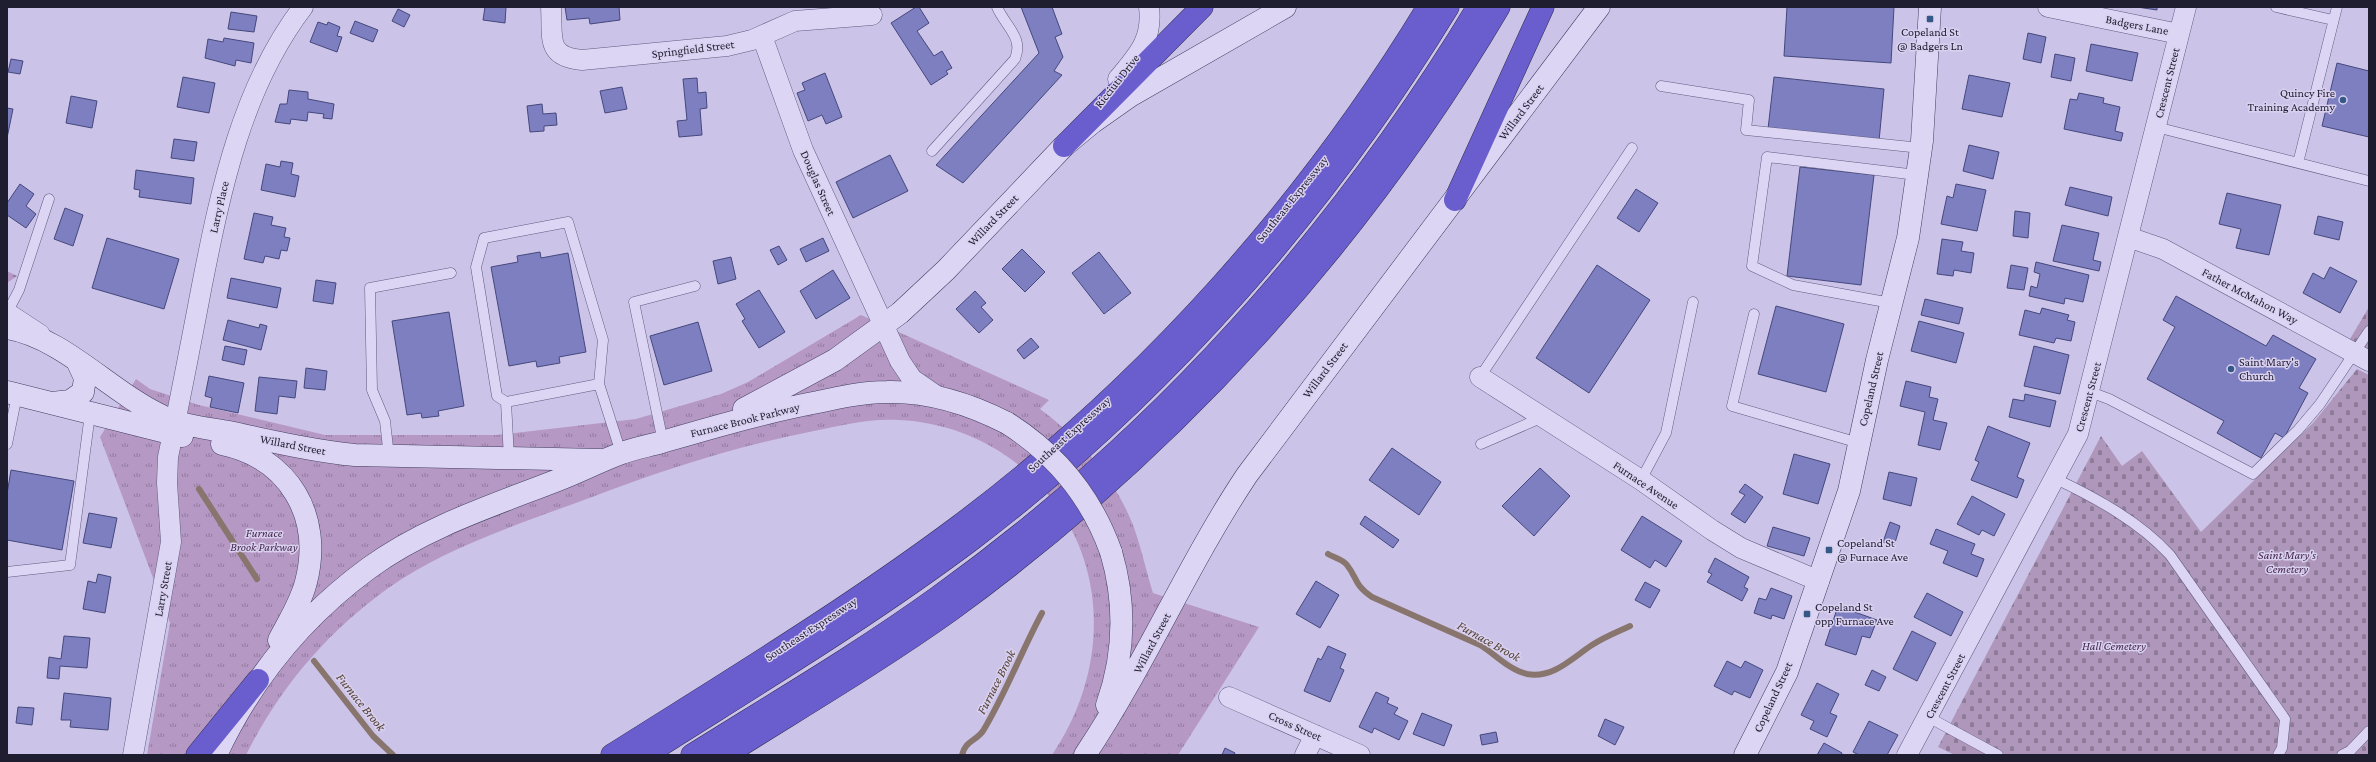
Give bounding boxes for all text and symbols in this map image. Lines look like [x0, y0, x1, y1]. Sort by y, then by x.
street label: Badgers Lane [2104, 12, 2170, 38]
marker: Copeland St @ Badgers Ln [1925, 14, 1935, 24]
place label: Copeland St @ Badgers Ln [1897, 25, 1963, 53]
street label: Springfield Street [651, 37, 736, 61]
street label: Crescent Street [2151, 45, 2183, 120]
street label: Ricciuti Drive [1092, 51, 1142, 111]
street label: Willard Street [1495, 80, 1547, 143]
place label: Quincy Fire Training Academy [2248, 86, 2335, 114]
marker: Quincy Fire Training Academy [2338, 95, 2348, 105]
street label: Douglas Street [797, 148, 839, 219]
street label: Southeast Expressway [1253, 153, 1331, 245]
street label: Larry Place [206, 180, 232, 234]
street label: Willard Street [965, 190, 1022, 249]
street label: Father McMahon Way [2200, 265, 2301, 327]
street label: Willard Street [1299, 338, 1351, 401]
street label: Copeland Street [1856, 349, 1887, 428]
place label: Saint Mary's Church [2239, 355, 2299, 383]
street label: Crescent Street [2072, 359, 2104, 434]
marker: Saint Mary's Church [2226, 364, 2236, 374]
street label: Southeast Expressway [1025, 393, 1114, 475]
street label: Furnace Brook Parkway [689, 400, 802, 440]
street label: Willard Street [259, 432, 328, 458]
street label: Furnace Avenue [1611, 458, 1681, 512]
park label: Furnace Brook Parkway [230, 526, 298, 554]
place label: Copeland St @ Furnace Ave [1837, 536, 1908, 564]
marker: Copeland St @ Furnace Ave [1824, 545, 1834, 555]
park label: Saint Mary's Cemetery [2258, 548, 2316, 576]
street label: Larry Street [151, 559, 175, 618]
street label: Southeast Expressway [762, 594, 860, 664]
place label: Copeland St opp Furnace Ave [1815, 600, 1894, 628]
street label: Willard Street [1130, 609, 1174, 676]
marker: Copeland St opp Furnace Ave [1802, 609, 1812, 619]
water label: Furnace Brook [1455, 617, 1524, 665]
park label: Hall Cemetery [2082, 639, 2146, 653]
water label: Furnace Brook [973, 646, 1019, 717]
street label: Crescent Street [1922, 650, 1969, 721]
street label: Copeland Street [1751, 659, 1796, 735]
water label: Furnace Brook [333, 670, 390, 735]
street label: Cross Street [1266, 708, 1325, 744]

